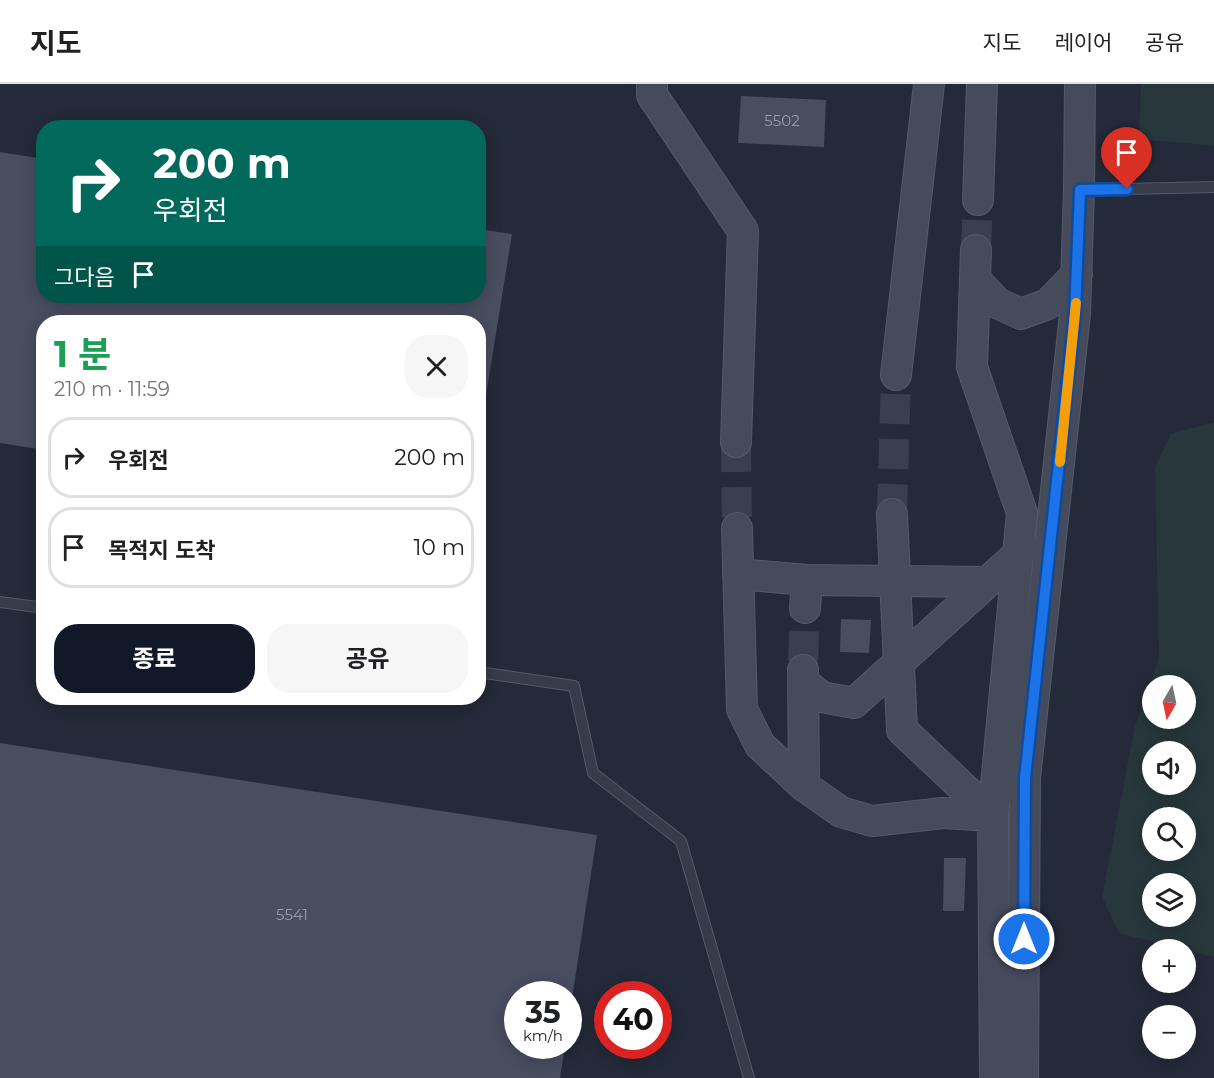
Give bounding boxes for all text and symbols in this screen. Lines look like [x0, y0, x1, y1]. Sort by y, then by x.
text: 지도 [30, 26, 82, 60]
text: 지도 [983, 30, 1021, 55]
text: 레이어 [1054, 30, 1112, 55]
text: 공유 [1145, 30, 1184, 55]
house number: 5502 [764, 111, 800, 130]
pin [1101, 127, 1152, 189]
icon: arrive [1110, 136, 1143, 169]
text: 200 m [153, 137, 291, 189]
icon: right [54, 144, 132, 222]
text: 우회전 [153, 194, 228, 227]
icon: arrive [127, 258, 160, 291]
text: 그다음 [54, 264, 115, 291]
text: 1 분 [54, 332, 111, 376]
button: close [405, 335, 468, 398]
text: 210 m · 11:59 [54, 377, 170, 401]
icon: right [57, 441, 90, 474]
text: 200 m [394, 444, 465, 471]
text: 우회전 [108, 447, 169, 474]
icon: arrive [57, 531, 90, 564]
text: 10 m [413, 534, 465, 561]
text: 목적지 도착 [108, 537, 215, 564]
button: 종료 [54, 624, 255, 693]
button: 공유 [267, 624, 468, 693]
north arrow [1142, 675, 1196, 729]
map controls [1142, 675, 1196, 1059]
button: sound [1142, 741, 1196, 795]
button: search [1142, 807, 1196, 861]
button: layers [1142, 873, 1196, 927]
house number: 5541 [276, 905, 308, 924]
position arrow [992, 907, 1056, 971]
button: + [1142, 939, 1196, 993]
speed limit sign: 40 [594, 981, 672, 1059]
text: 35 [525, 994, 561, 1031]
button: − [1142, 1005, 1196, 1059]
text: km/h [523, 1026, 563, 1045]

